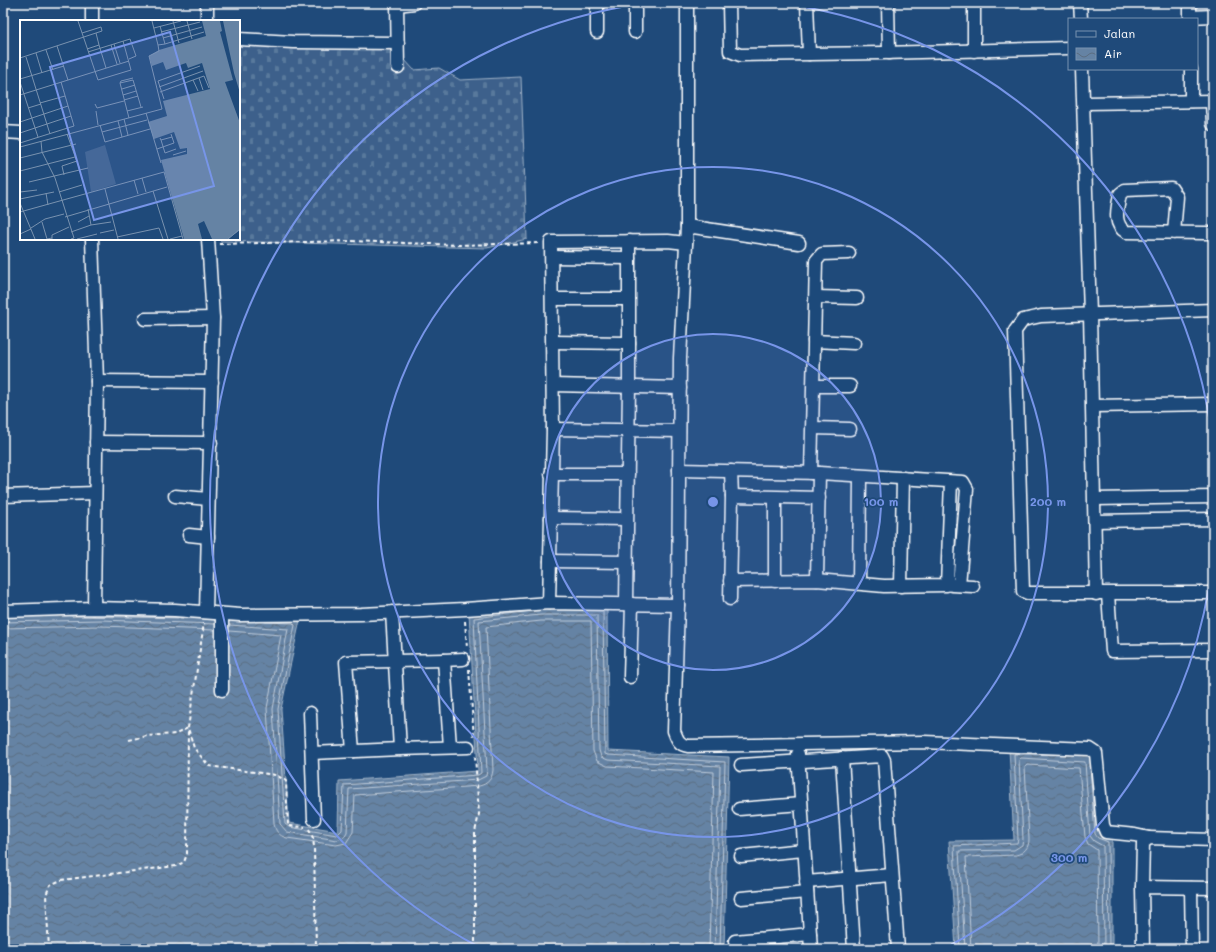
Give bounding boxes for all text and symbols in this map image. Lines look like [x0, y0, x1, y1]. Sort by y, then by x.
legend [1068, 18, 1198, 70]
inset map [20, 20, 240, 240]
text: Jalan [1104, 25, 1135, 41]
text: Air [1104, 45, 1122, 61]
text: 100 m [864, 493, 898, 509]
text: 200 m [1030, 493, 1066, 509]
centre of rings [706, 495, 720, 509]
text: 300 m [1051, 849, 1087, 865]

